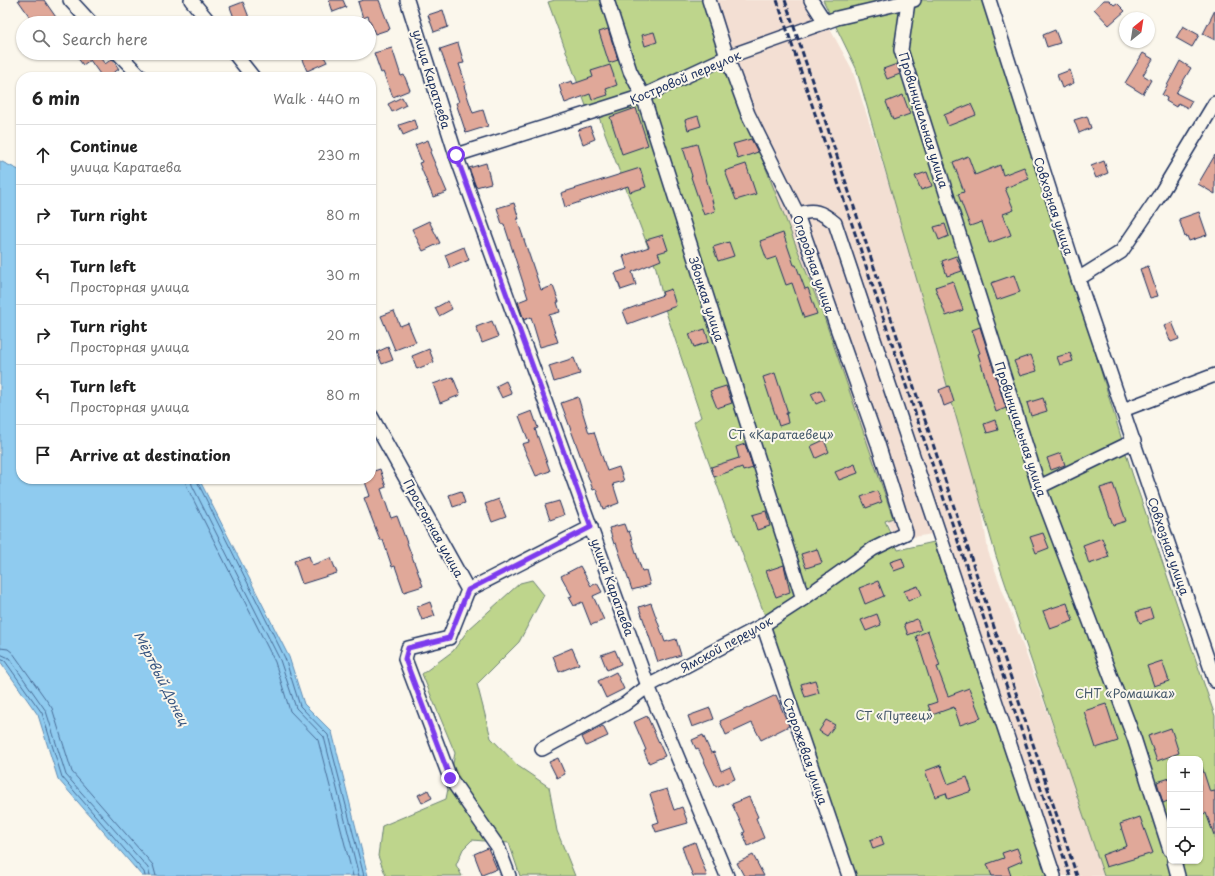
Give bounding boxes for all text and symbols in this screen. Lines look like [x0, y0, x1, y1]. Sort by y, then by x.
north arrow [1119, 12, 1155, 48]
search box [16, 16, 376, 60]
icon: search [30, 27, 52, 49]
text: Search here [62, 27, 148, 50]
street label: улица Каратаева [408, 27, 456, 131]
street label: Костровой переулок [627, 45, 744, 109]
street label: Провинциальная улица [895, 50, 953, 190]
text: 6 min [32, 85, 80, 111]
text: Walk · 440 m [273, 89, 360, 108]
text: Continue [70, 134, 138, 157]
icon: ahead [32, 144, 54, 166]
text: 230 m [318, 145, 360, 164]
route start [447, 146, 465, 164]
street label: Совхозная улица [1030, 154, 1079, 258]
text: улица Каратаева [70, 157, 181, 176]
text: Turn right [70, 203, 147, 226]
icon: right [32, 204, 54, 226]
text: 80 m [326, 205, 360, 224]
street label: Огородная улица [789, 212, 839, 316]
text: Turn left [70, 254, 136, 277]
street label: Звонкая улица [685, 254, 729, 344]
icon: left [32, 264, 54, 286]
text: 30 m [326, 265, 360, 284]
text: Просторная улица [70, 277, 189, 296]
text: Turn right [70, 314, 147, 337]
icon: right [32, 324, 54, 346]
text: 20 m [326, 325, 360, 344]
text: Просторная улица [70, 337, 189, 356]
street label: Провинциальная улица [991, 359, 1051, 499]
text: Turn left [70, 374, 136, 397]
icon: left [32, 384, 54, 406]
text: 80 m [326, 385, 360, 404]
text: Просторная улица [70, 397, 189, 416]
park label: СТ «Каратаевец» [728, 425, 834, 443]
text: Arrive at destination [70, 443, 231, 466]
icon: arrive [32, 444, 54, 466]
street label: Просторная улица [399, 476, 469, 581]
street label: Совхозная улица [1144, 495, 1194, 598]
street label: улица Каратаева [587, 536, 639, 639]
street label: Ямской переулок [677, 611, 776, 677]
water label: Мёртвый Донец [130, 628, 194, 729]
park label: СНТ «Ромашка» [1075, 684, 1175, 702]
street label: Сторожевая улица [779, 695, 833, 807]
park label: СТ «Путеец» [855, 706, 933, 724]
map controls [1167, 756, 1203, 864]
button: + [1167, 756, 1203, 792]
route end [441, 769, 459, 787]
button: − [1167, 792, 1203, 828]
button: locate [1167, 828, 1203, 864]

